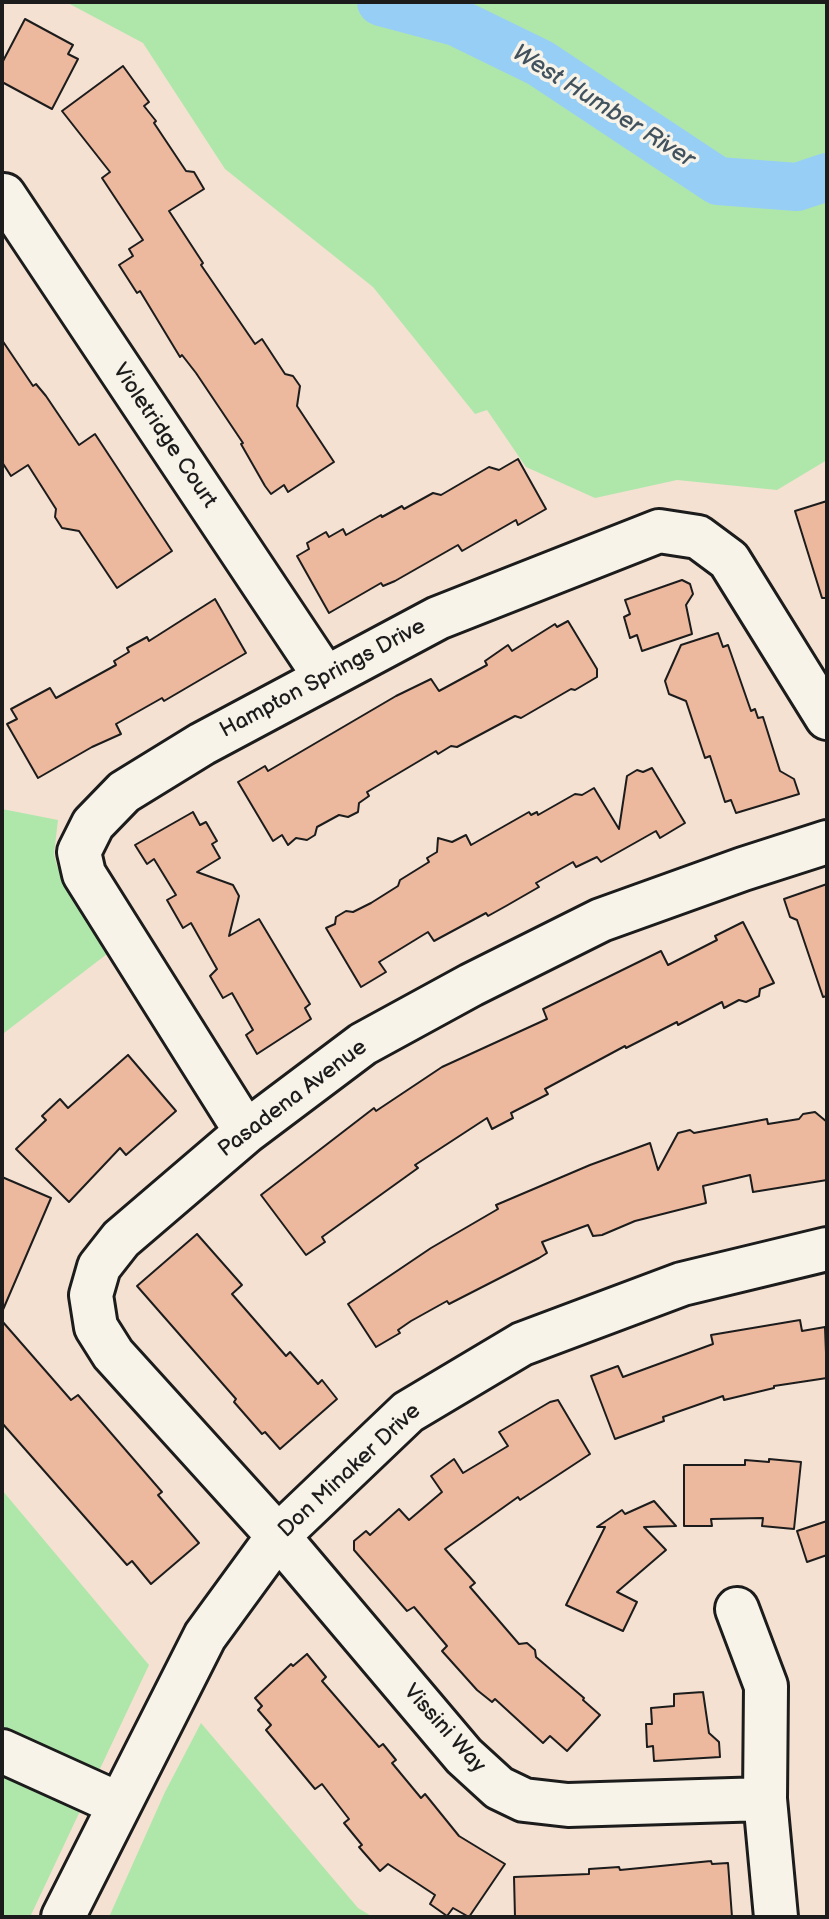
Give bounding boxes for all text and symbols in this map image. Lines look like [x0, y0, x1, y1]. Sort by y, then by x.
water label: West Humber River [507, 39, 699, 175]
street label: Violetridge Court [106, 359, 222, 513]
street label: Hampton Springs Drive [216, 614, 430, 744]
street label: Pasadena Avenue [214, 1035, 372, 1163]
street label: Don Minaker Drive [273, 1398, 427, 1544]
street label: Vissini Way [397, 1679, 491, 1779]

